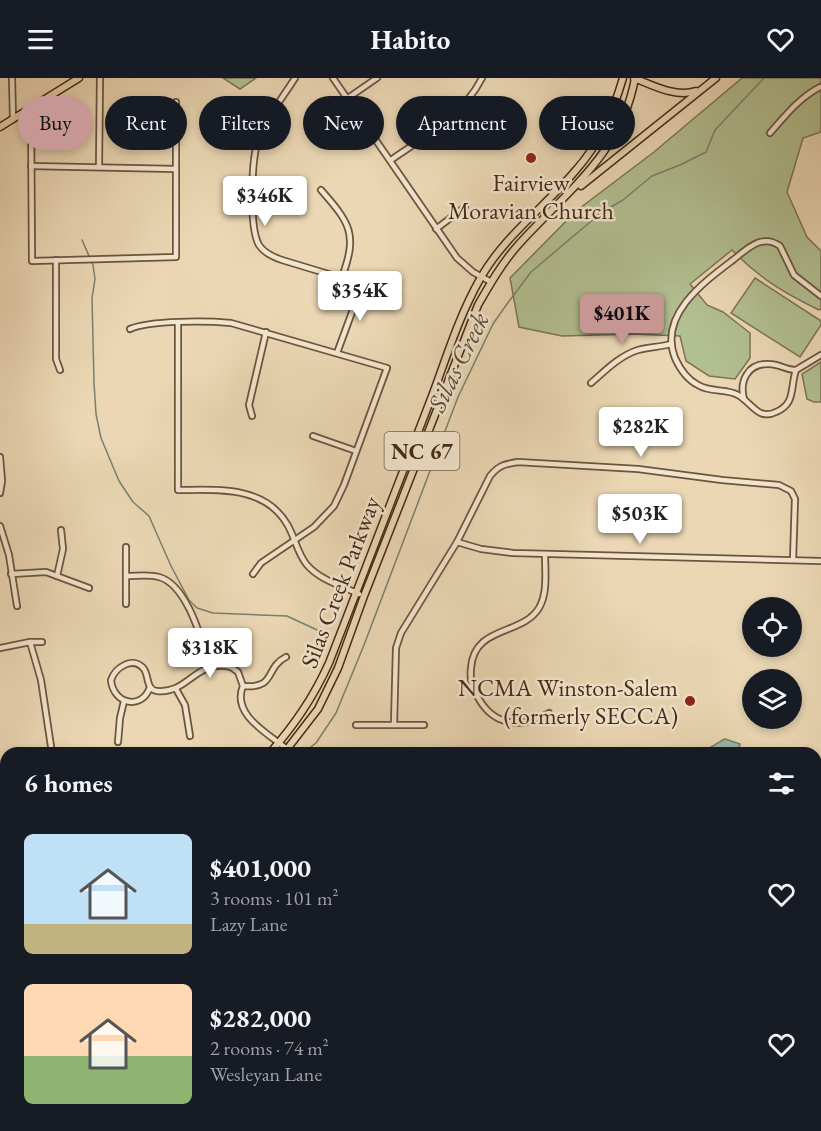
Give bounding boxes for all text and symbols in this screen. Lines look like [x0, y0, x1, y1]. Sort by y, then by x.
text: Habito [371, 22, 450, 57]
icon: menu [24, 23, 57, 56]
icon: heart [764, 23, 797, 56]
chip: Buy [18, 96, 93, 150]
chip: Rent [105, 96, 187, 150]
chip: Filters [199, 96, 291, 150]
chip: New [303, 96, 384, 150]
chip: Apartment [396, 96, 527, 150]
chip: House [539, 96, 635, 150]
marker: Fairview Moravian Church [524, 151, 538, 165]
place label: Fairview Moravian Church [448, 167, 614, 226]
pin: $346K [223, 176, 307, 227]
text: $346K [237, 182, 293, 208]
pin: $354K [318, 271, 402, 322]
text: $354K [332, 277, 388, 303]
pin: $401K [580, 294, 664, 345]
text: $401K [594, 300, 650, 326]
water label: Silas Creek [419, 306, 497, 418]
pin: $282K [599, 407, 683, 458]
text: $282K [613, 413, 669, 439]
road number: NC 67 [384, 432, 460, 470]
street label: Silas Creek Parkway [293, 491, 387, 672]
pin: $503K [598, 494, 682, 545]
text: $503K [612, 500, 668, 526]
map controls [742, 597, 802, 729]
button: locate [742, 597, 802, 657]
pin: $318K [168, 628, 252, 679]
text: $318K [182, 634, 238, 660]
button: layers [742, 669, 802, 729]
place label: NCMA Winston-Salem (formerly SECCA) [458, 672, 678, 731]
marker: NCMA Winston-Salem (formerly SECCA) [683, 694, 697, 708]
text: 6 homes [24, 766, 113, 800]
icon: filters [765, 767, 798, 800]
text: $401,000 [210, 851, 311, 885]
icon: home [72, 858, 144, 930]
icon: heart [765, 878, 798, 911]
text: 3 rooms · 101 m² [210, 885, 338, 911]
text: Lazy Lane [210, 911, 288, 937]
text: $282,000 [210, 1001, 311, 1035]
icon: home [72, 1008, 144, 1080]
icon: heart [765, 1028, 798, 1061]
text: 2 rooms · 74 m² [210, 1035, 329, 1061]
text: Wesleyan Lane [210, 1061, 322, 1087]

